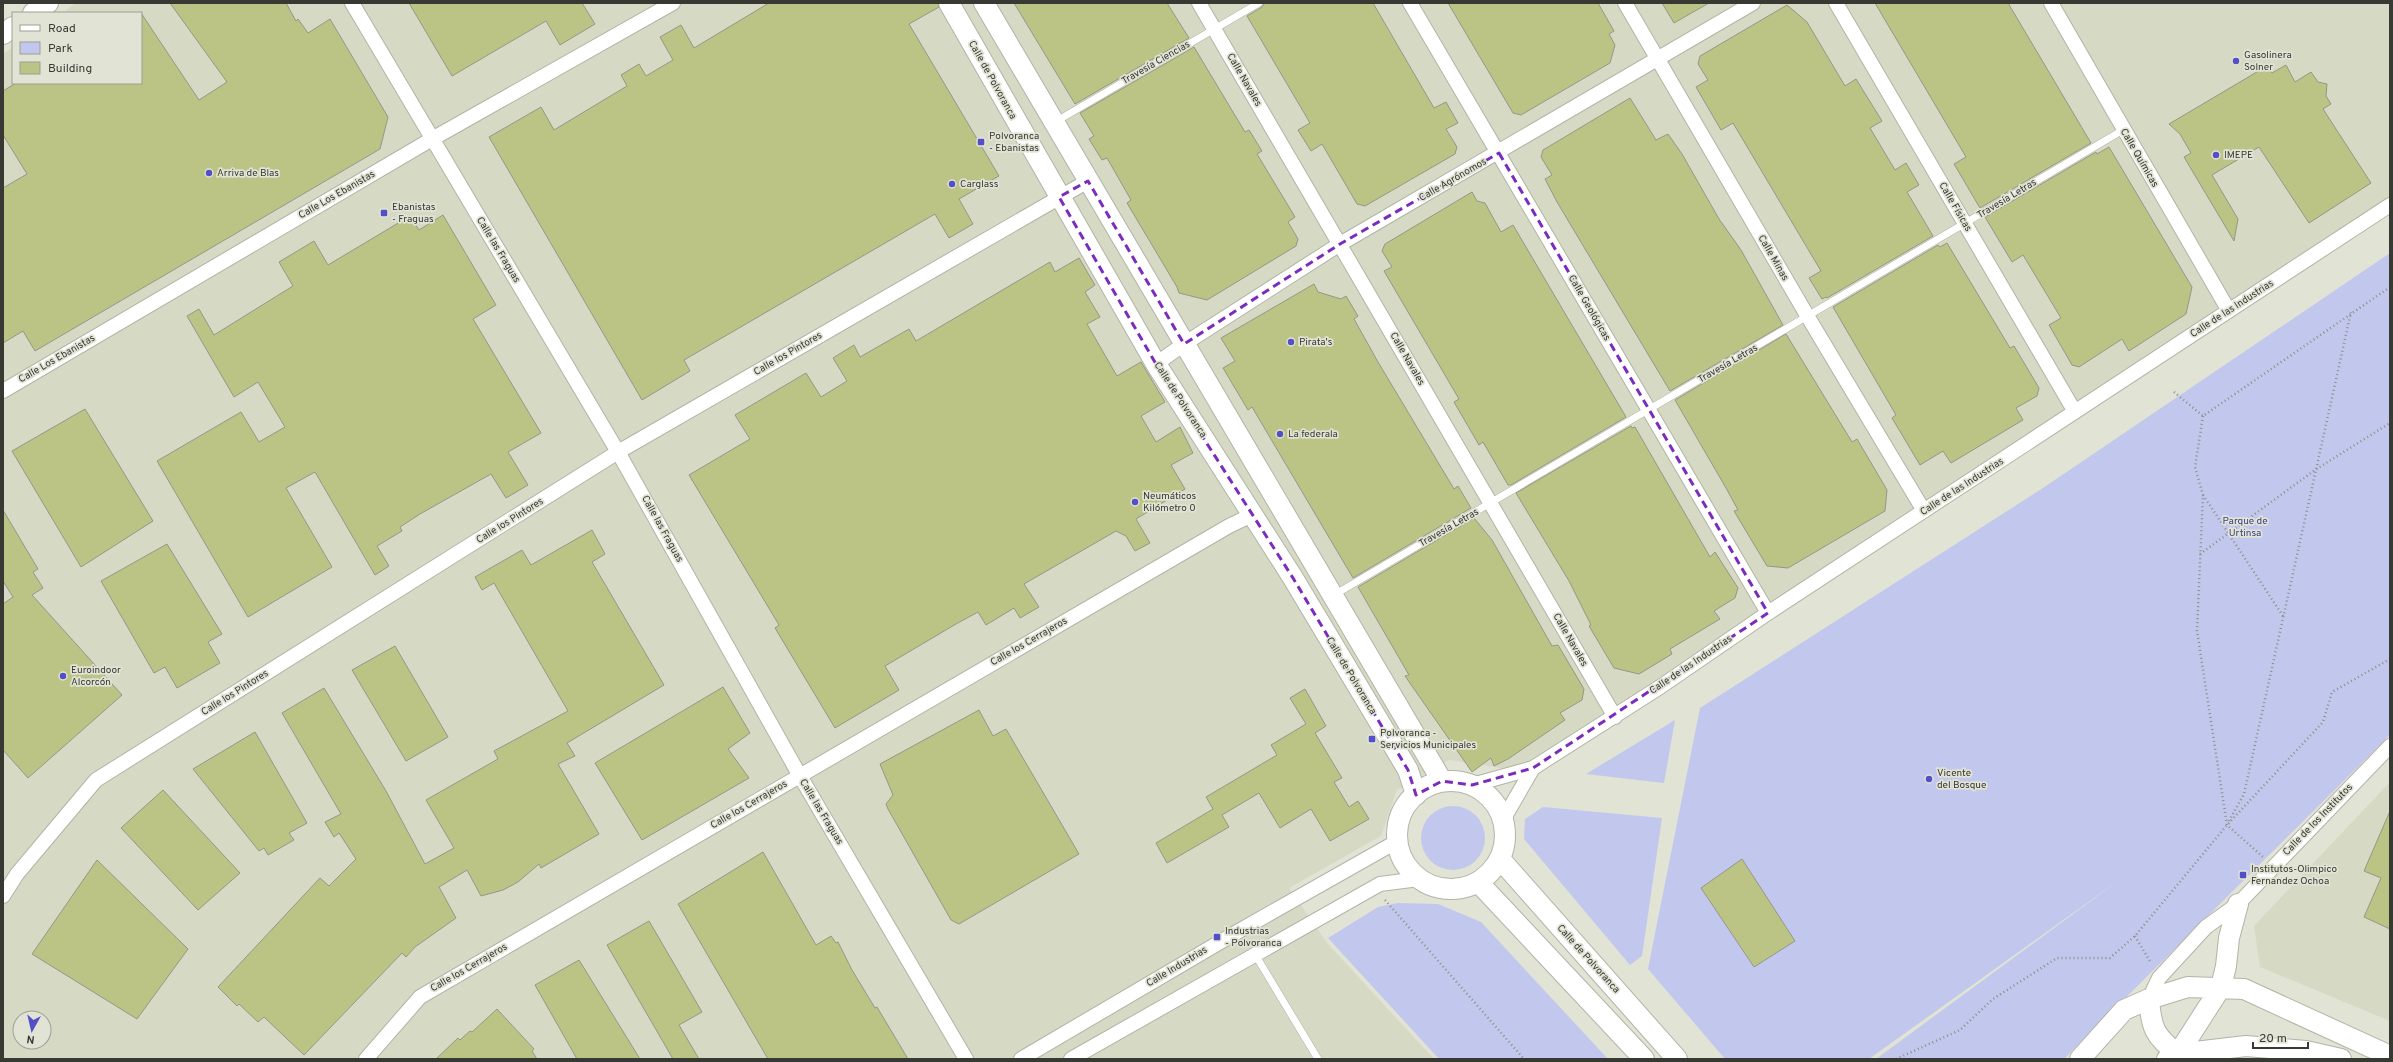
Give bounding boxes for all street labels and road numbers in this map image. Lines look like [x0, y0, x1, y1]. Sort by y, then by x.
street label: Calle de Polvoranca [965, 38, 1019, 122]
street label: Travesía Ciencias [1119, 38, 1193, 88]
street label: Calle Navales [1223, 51, 1265, 109]
street label: Calle Químicas [2117, 126, 2161, 190]
street label: Calle Agrónomos [1417, 155, 1489, 205]
street label: Calle Los Ebanistas [296, 168, 378, 222]
street label: Travesía Letras [1975, 176, 2039, 222]
street label: Calle Físicas [1936, 180, 1975, 234]
street label: Calle las Fraguas [473, 215, 523, 286]
street label: Calle Minas [1755, 233, 1792, 284]
street label: Calle Geológicas [1565, 273, 1613, 344]
street label: Calle de las Industrias [2188, 277, 2277, 341]
street label: Calle los Pintores [751, 329, 825, 379]
street label: Calle Navales [1386, 330, 1428, 388]
street label: Calle Los Ebanistas [16, 332, 98, 386]
street label: Travesía Letras [1696, 341, 1761, 386]
street label: Calle de Polvoranca [1151, 359, 1209, 441]
street label: Calle de las Industrias [1918, 455, 2007, 519]
street label: Calle las Fraguas [638, 493, 686, 565]
street label: Calle los Pintores [474, 495, 546, 547]
street label: Travesía Letras [1417, 505, 1482, 550]
street label: Calle Navales [1549, 611, 1591, 669]
street label: Calle los Cerrajeros [988, 615, 1070, 669]
street label: Calle de las Industrias [1647, 632, 1735, 698]
street label: Calle de Polvoranca [1323, 635, 1379, 717]
street label: Calle los Pintores [199, 667, 271, 719]
street label: Calle las Fraguas [796, 777, 846, 848]
street label: Calle los Cerrajeros [708, 778, 790, 832]
street label: Calle de los Institutos [2280, 781, 2356, 859]
street label: Calle de Polvoranca [1554, 922, 1622, 996]
street label: Calle los Cerrajeros [428, 941, 510, 995]
street label: Calle Industrias [1144, 944, 1210, 990]

